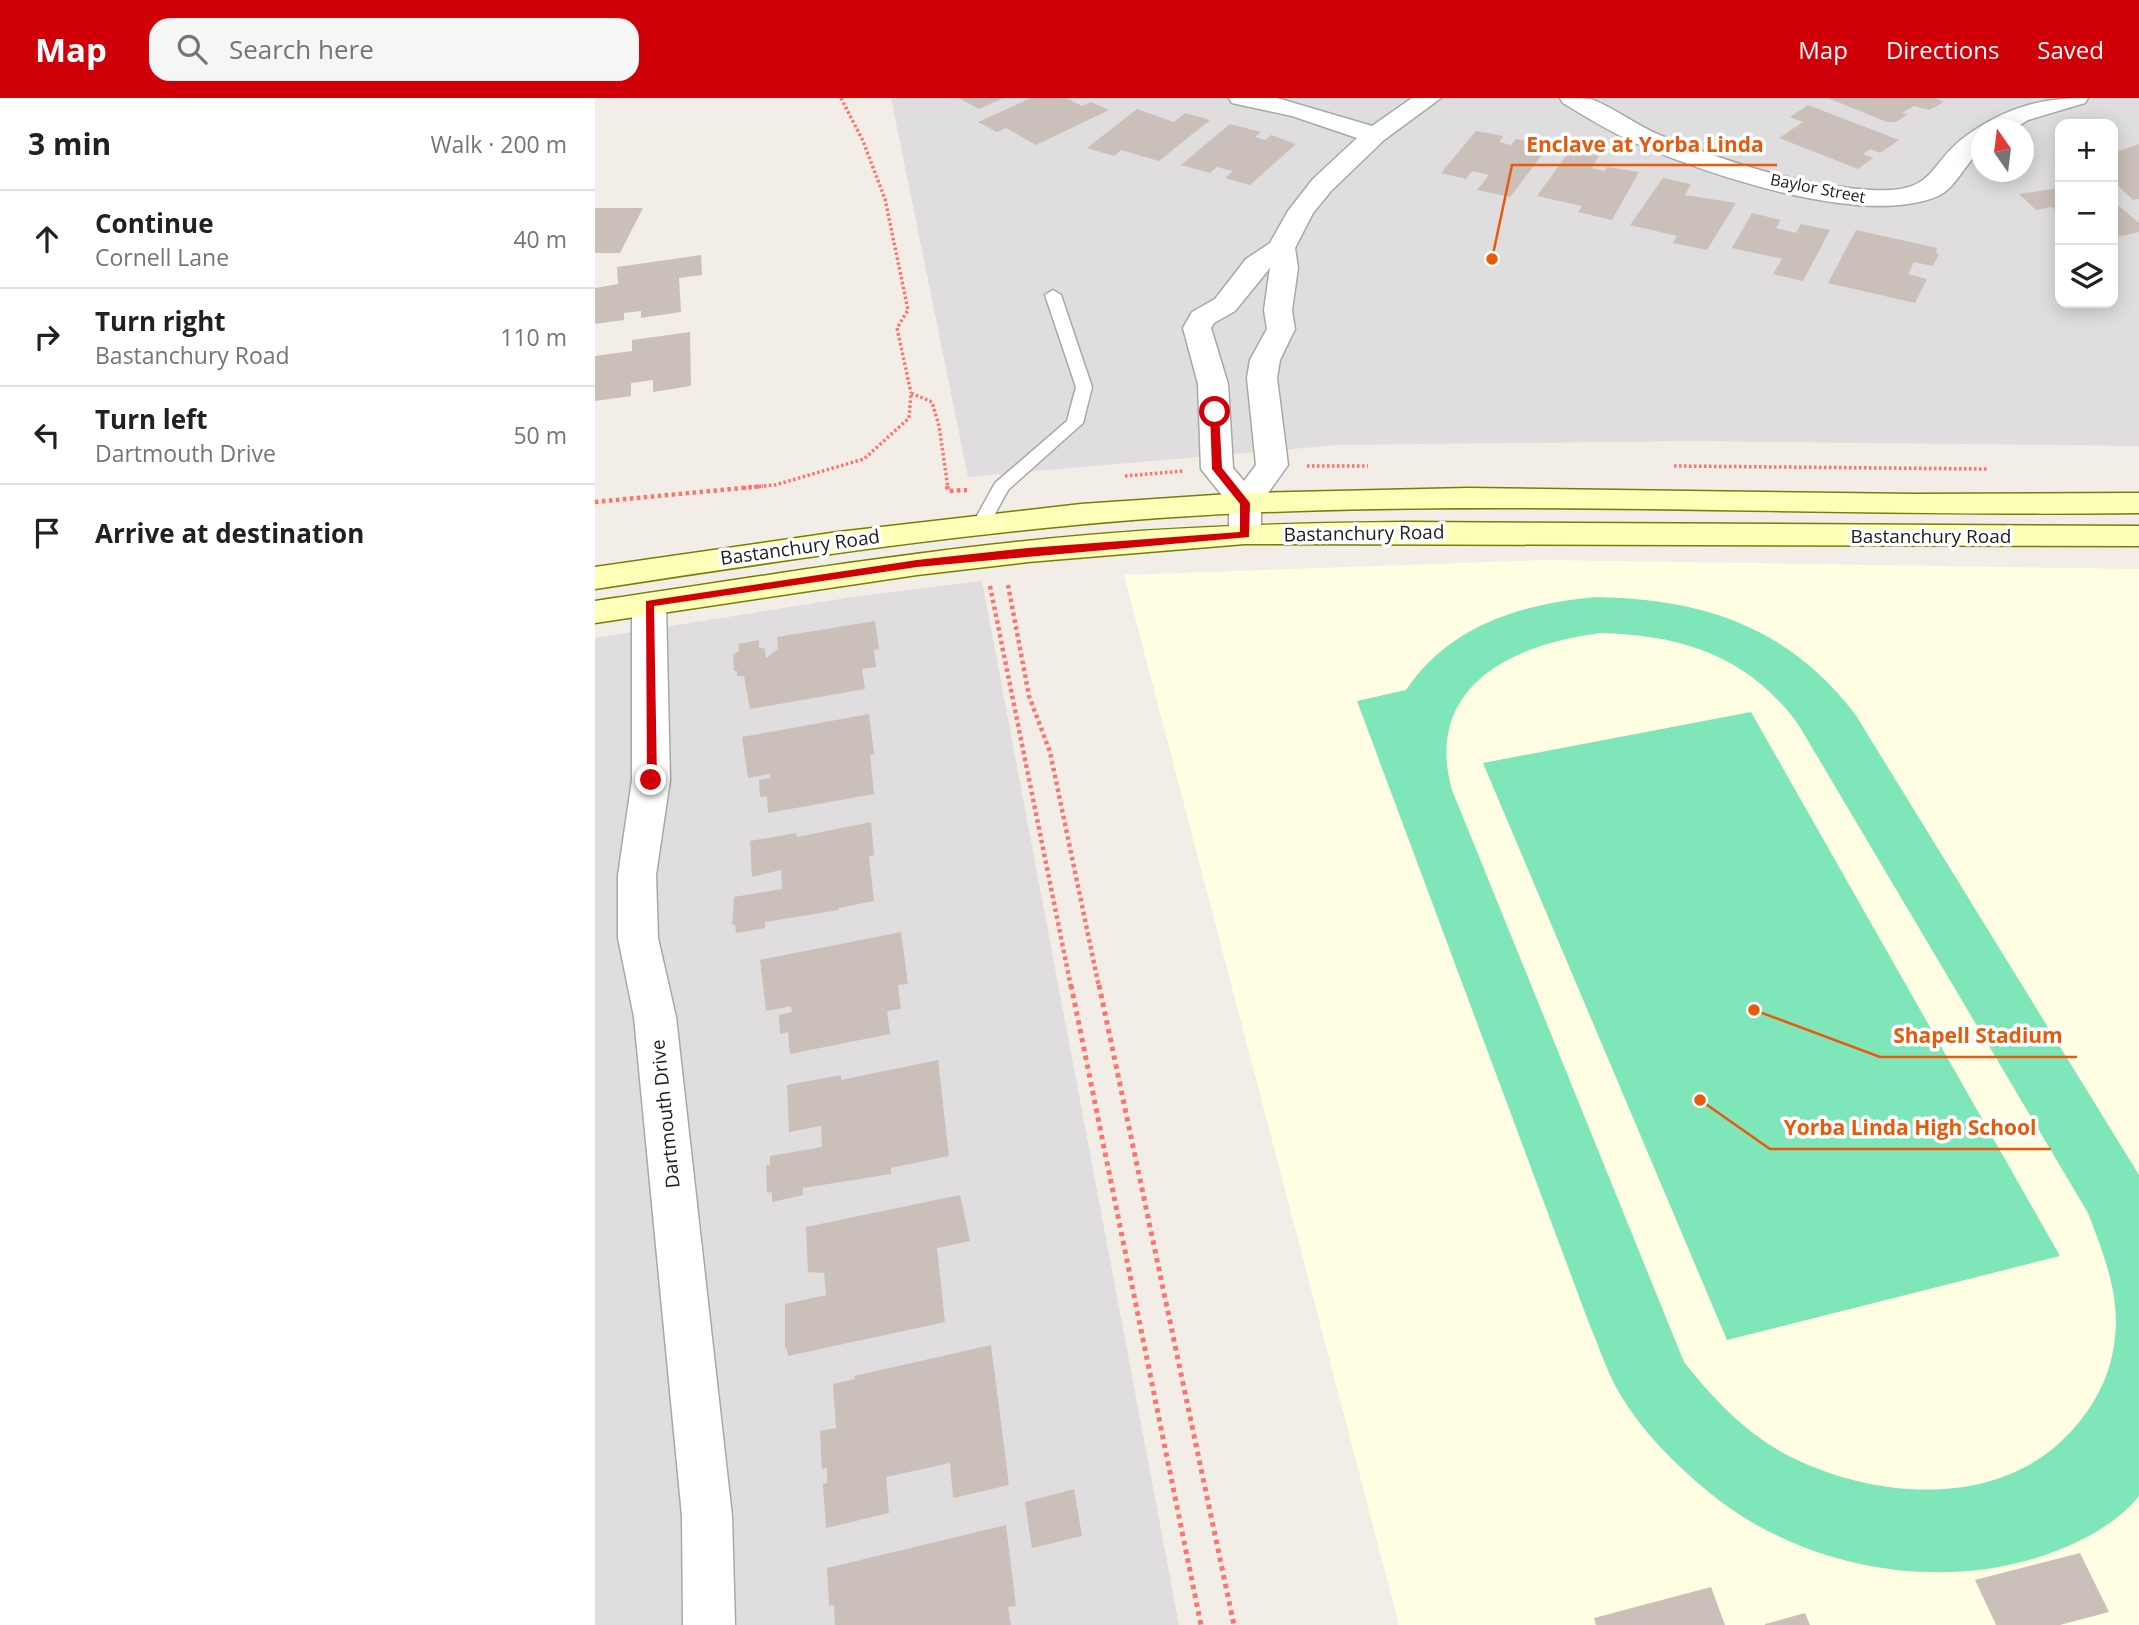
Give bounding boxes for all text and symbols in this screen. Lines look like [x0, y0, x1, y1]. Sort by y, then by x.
search box [149, 18, 639, 81]
text: Map [35, 27, 107, 72]
icon: search [173, 30, 211, 68]
text: Search here [229, 31, 374, 67]
text: Map [1798, 33, 1848, 66]
text: Directions [1886, 33, 1999, 66]
text: Saved [2037, 33, 2104, 66]
north arrow [1971, 119, 2034, 182]
map controls [2055, 119, 2118, 308]
button: + [2055, 119, 2118, 182]
text: 3 min [28, 123, 111, 164]
callout: Enclave at Yorba Linda [1512, 123, 1777, 165]
text: Walk · 200 m [430, 128, 567, 160]
text: Enclave at Yorba Linda [1526, 130, 1764, 158]
street label: Baylor Street [1769, 168, 1868, 208]
button: − [2055, 182, 2118, 245]
text: Continue [95, 205, 214, 241]
icon: ahead [28, 220, 66, 258]
text: 40 m [513, 223, 567, 255]
text: Cornell Lane [95, 241, 229, 273]
button: layers [2055, 245, 2118, 308]
text: Turn right [95, 303, 226, 339]
icon: right [28, 318, 66, 356]
text: 110 m [500, 321, 567, 353]
text: Bastanchury Road [95, 339, 290, 371]
route start [1199, 396, 1230, 427]
text: Turn left [95, 401, 207, 437]
icon: left [28, 416, 66, 454]
text: 50 m [513, 419, 567, 451]
text: Dartmouth Drive [95, 437, 276, 469]
icon: arrive [28, 514, 66, 552]
text: Arrive at destination [95, 515, 364, 551]
street label: Bastanchury Road [1283, 519, 1445, 547]
street label: Bastanchury Road [719, 523, 881, 571]
street label: Bastanchury Road [1851, 523, 2011, 549]
route end [635, 764, 666, 795]
callout: Shapell Stadium [1880, 1015, 2077, 1057]
text: Shapell Stadium [1893, 1021, 2063, 1049]
street label: Dartmouth Drive [644, 1038, 686, 1190]
callout: Yorba Linda High School [1770, 1107, 2051, 1149]
text: Yorba Linda High School [1784, 1113, 2036, 1141]

